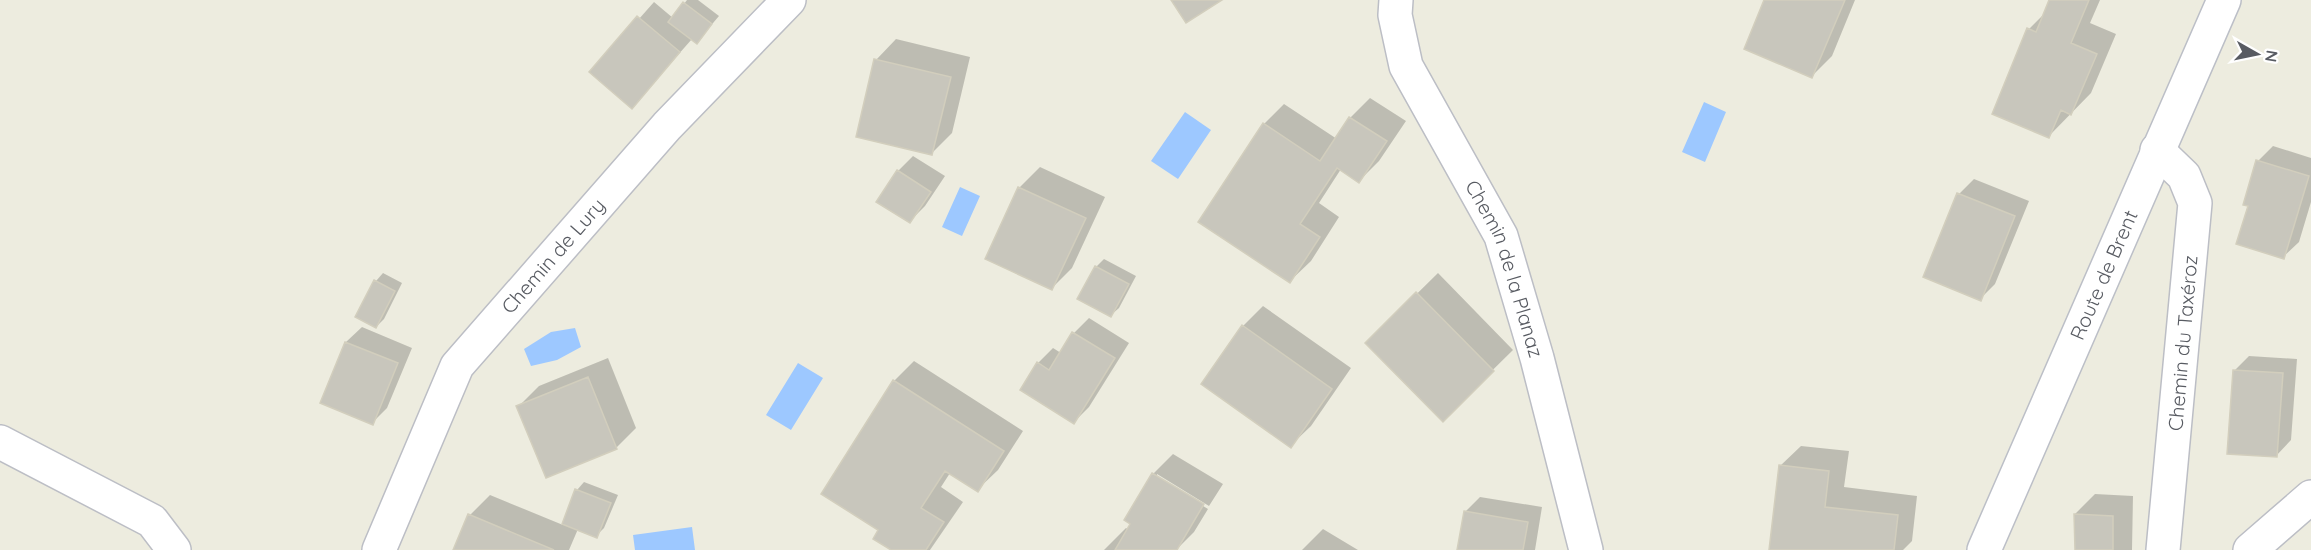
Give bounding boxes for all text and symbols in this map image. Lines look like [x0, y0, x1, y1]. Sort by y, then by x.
north arrow [2227, 24, 2287, 84]
text: N [2261, 49, 2283, 64]
street label: Chemin de la Planaz [1460, 175, 1549, 360]
street label: Chemin de Lury [496, 193, 610, 319]
street label: Route de Brent [2064, 206, 2143, 344]
street label: Chemin du Taxéroz [2162, 254, 2203, 432]

